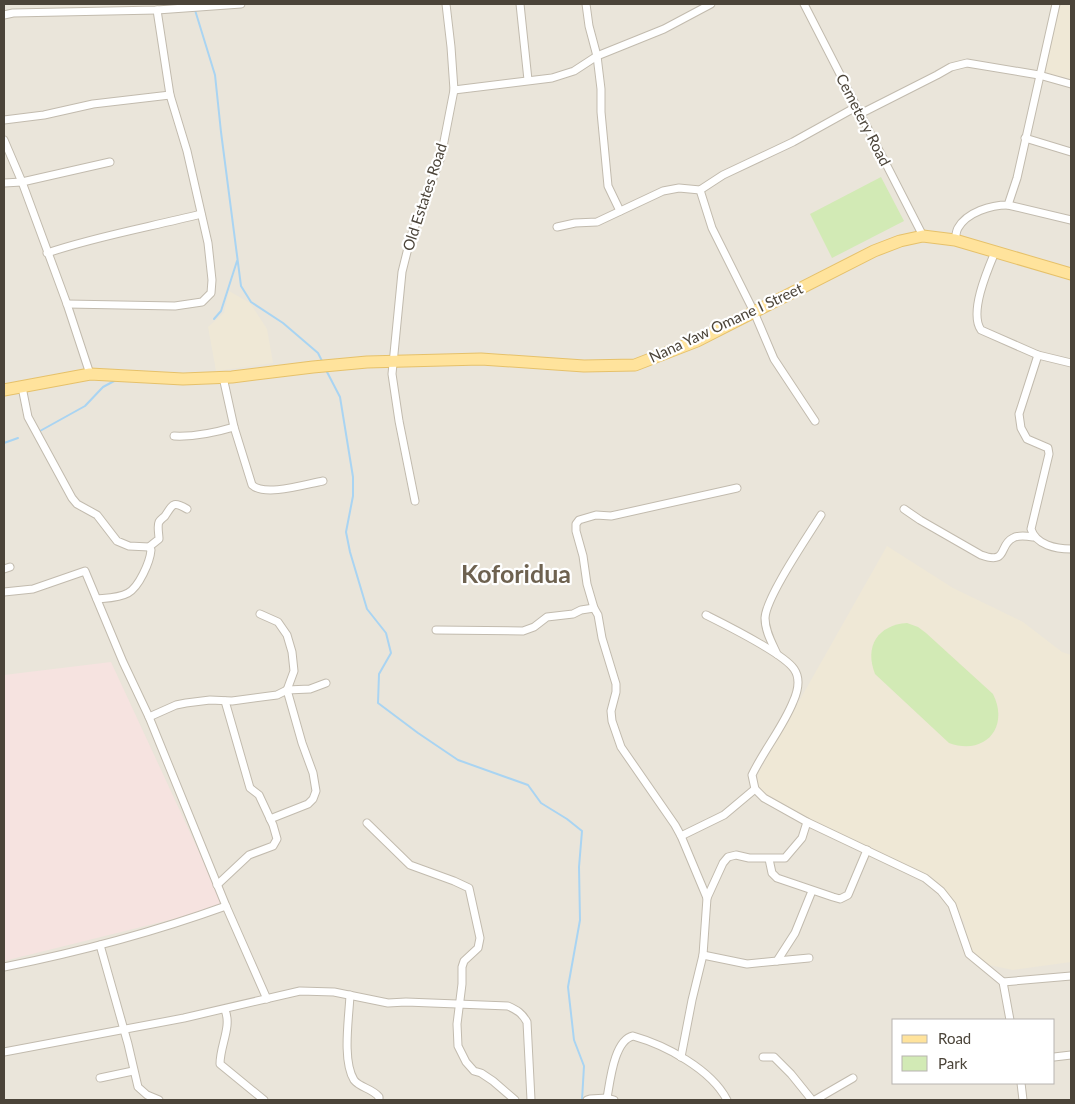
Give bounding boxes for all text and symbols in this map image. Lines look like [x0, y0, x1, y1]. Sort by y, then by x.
street label: Cemetery Road [833, 70, 895, 169]
street label: Old Estates Road [398, 141, 450, 253]
street label: Nana Yaw Omane I Street [646, 278, 806, 366]
district label: Koforidua [461, 558, 571, 588]
legend [892, 1019, 1055, 1084]
text: Road [938, 1029, 971, 1047]
text: Park [938, 1054, 968, 1072]

